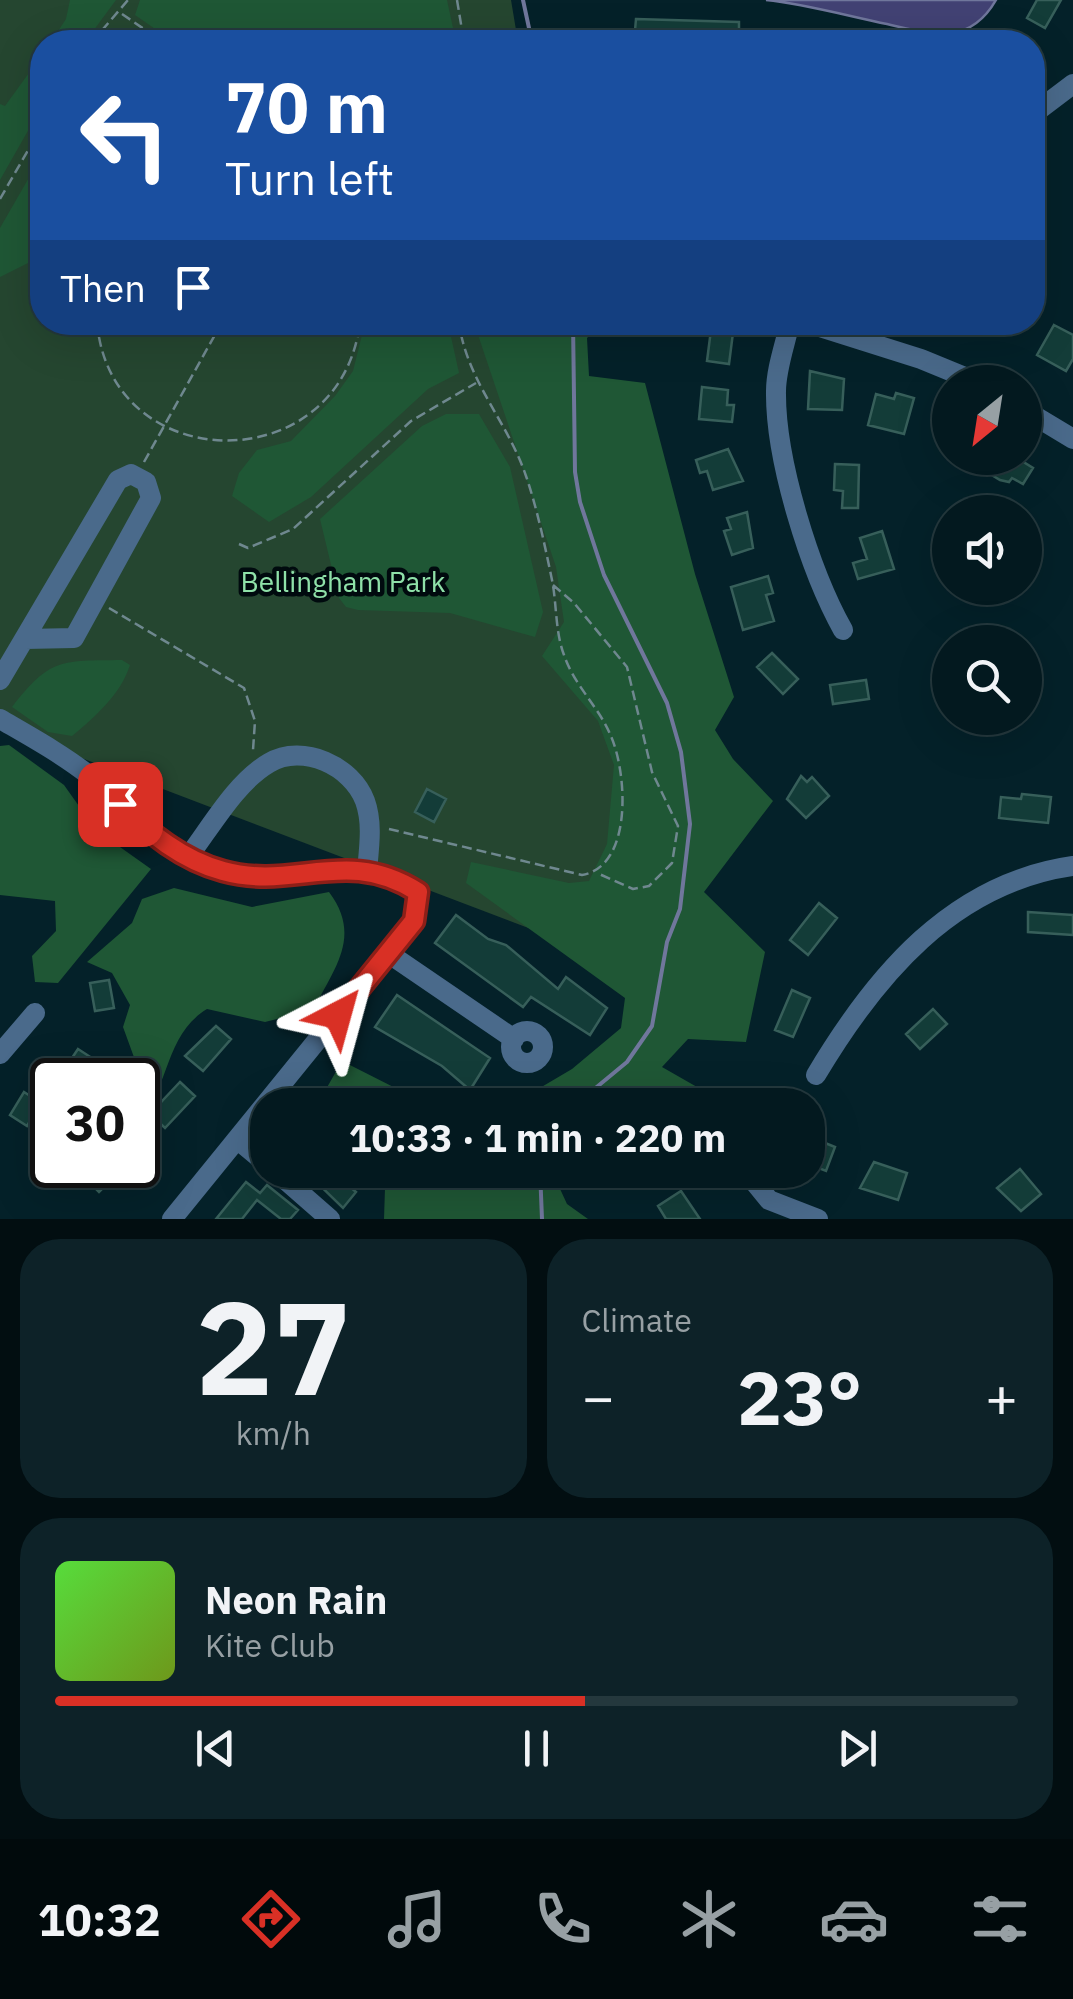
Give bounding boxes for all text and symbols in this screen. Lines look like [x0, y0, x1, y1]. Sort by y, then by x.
text: 70 m [225, 61, 388, 152]
icon: left [60, 70, 190, 200]
text: Turn left [225, 149, 394, 207]
icon: arrive [166, 260, 221, 315]
text: Then [60, 263, 146, 312]
north arrow [932, 365, 1042, 475]
map controls [932, 365, 1042, 735]
button: sound [932, 495, 1042, 605]
park label: Bellingham Park [240, 563, 446, 600]
button: search [932, 625, 1042, 735]
pin [78, 762, 163, 847]
icon: arrive [93, 777, 148, 832]
position arrow [286, 963, 390, 1067]
speed limit sign: 30 [30, 1058, 160, 1188]
text: 10:33 · 1 min · 220 m [349, 1113, 726, 1162]
text: 27 [195, 1262, 351, 1431]
text: Climate [582, 1299, 692, 1341]
text: 23° [737, 1348, 862, 1446]
text: − [582, 1361, 615, 1432]
text: + [985, 1361, 1018, 1432]
text: km/h [236, 1412, 311, 1454]
text: Neon Rain [205, 1575, 387, 1624]
text: Kite Club [205, 1624, 335, 1666]
icon: previous [188, 1721, 243, 1776]
icon: pause [509, 1721, 564, 1776]
icon: next [830, 1721, 885, 1776]
icon: directions [236, 1884, 306, 1954]
icon: music [382, 1884, 452, 1954]
icon: phone [528, 1884, 598, 1954]
icon: climate [674, 1884, 744, 1954]
icon: car [819, 1884, 889, 1954]
icon: filters [965, 1884, 1035, 1954]
text: 10:32 [38, 1890, 161, 1948]

